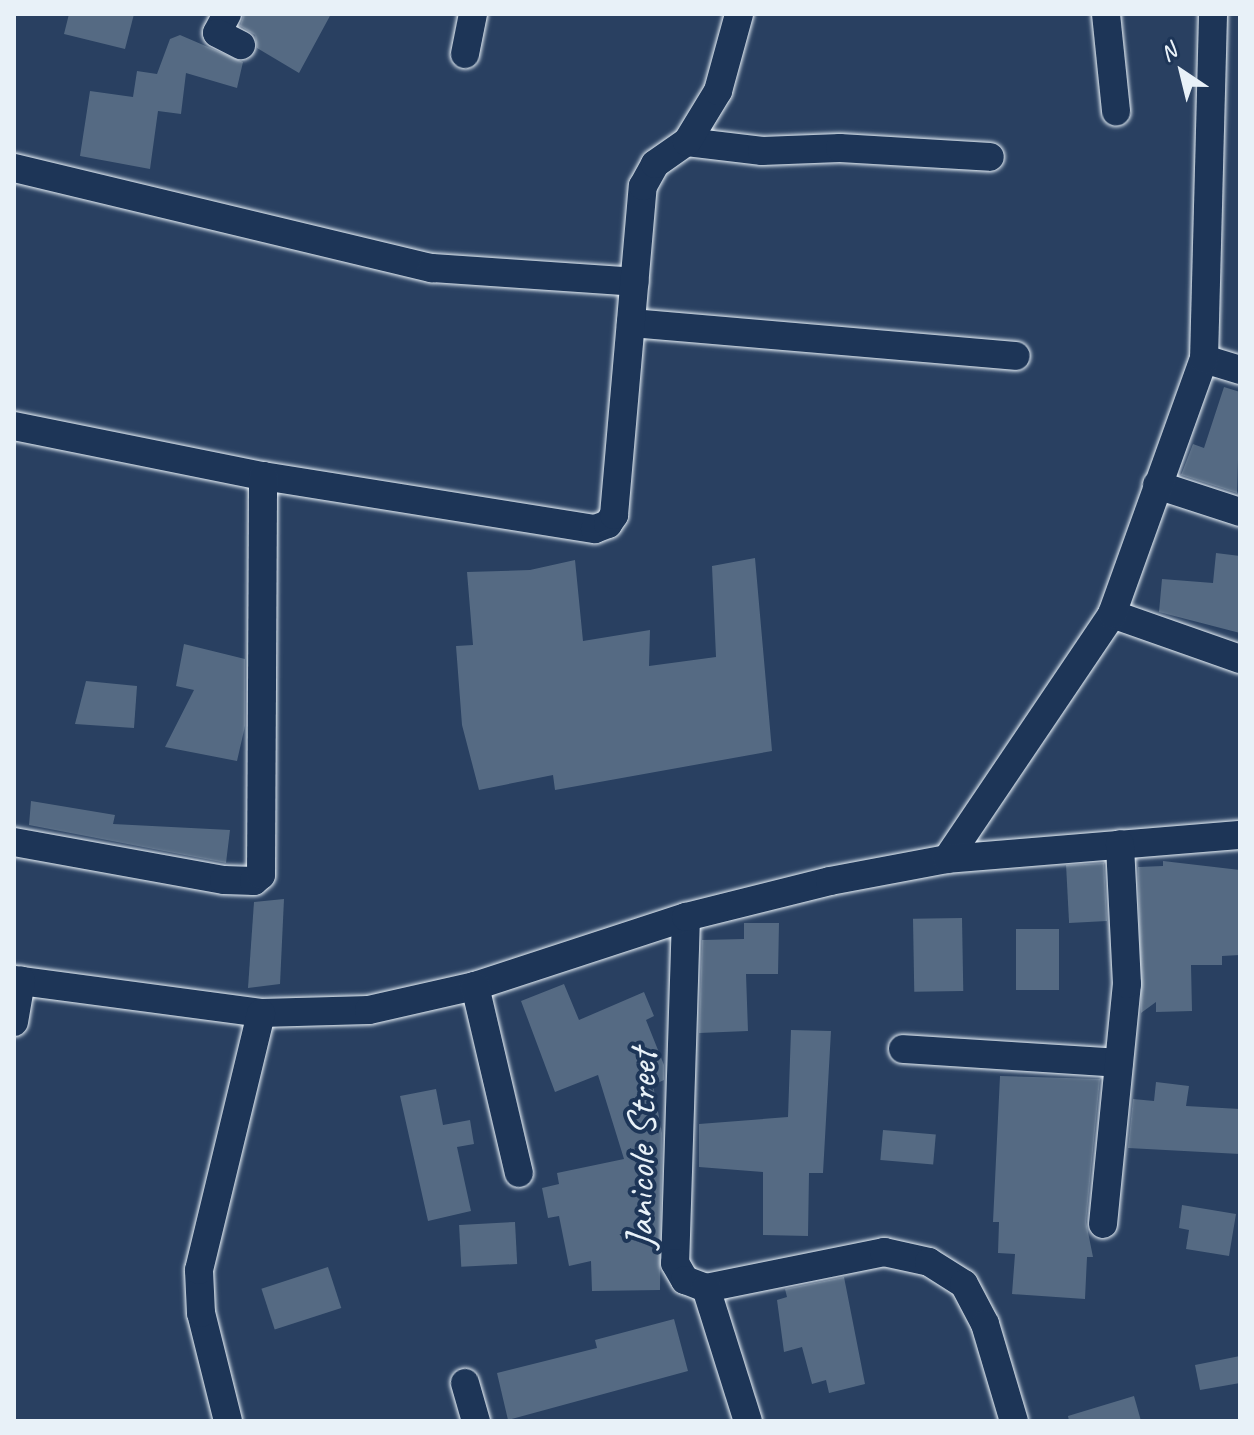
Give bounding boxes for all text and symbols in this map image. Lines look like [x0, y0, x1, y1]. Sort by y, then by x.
north arrow [1142, 32, 1222, 112]
text: N [1155, 37, 1182, 68]
street label: Janicole Street [615, 1049, 667, 1249]

